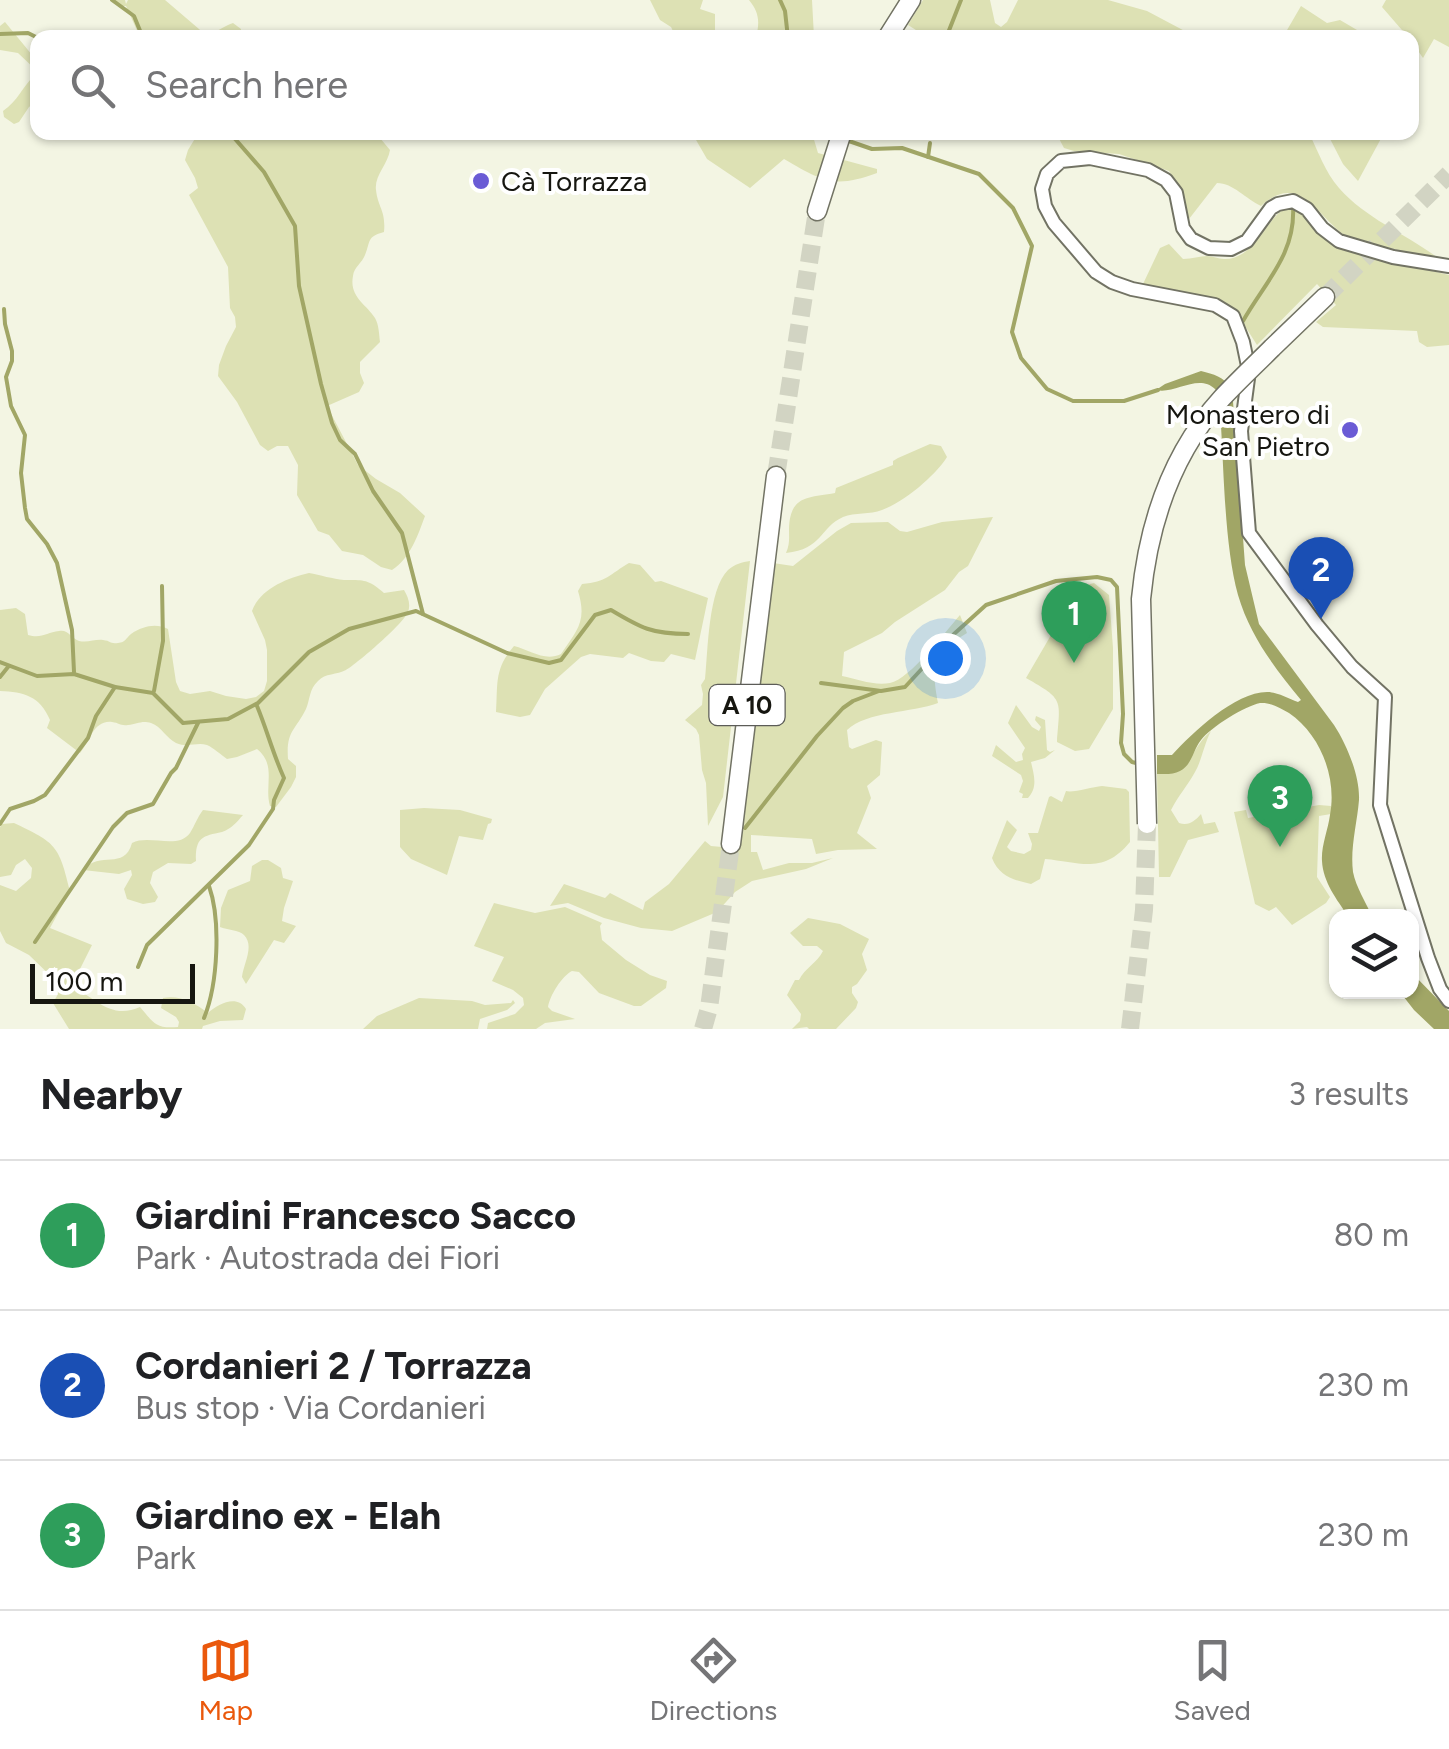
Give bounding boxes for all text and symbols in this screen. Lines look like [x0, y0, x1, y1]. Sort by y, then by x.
search box [30, 30, 1419, 140]
icon: search [65, 58, 120, 113]
text: Search here [145, 62, 348, 108]
place label: Cà Torrazza [501, 164, 647, 198]
marker: Cà Torrazza [470, 170, 492, 192]
place label: Monastero di San Pietro [1166, 397, 1330, 463]
marker: Monastero di San Pietro [1339, 419, 1361, 441]
pin: 2 [1288, 536, 1354, 619]
pin: 1 [1042, 580, 1106, 663]
your location [920, 633, 971, 684]
road number: A 10 [710, 685, 784, 725]
pin: 3 [1248, 764, 1312, 847]
map controls [1329, 909, 1419, 999]
button: layers [1329, 909, 1419, 999]
scale bar [30, 959, 195, 1004]
text: 100 m [45, 964, 123, 998]
text: Nearby [40, 1069, 182, 1120]
text: 3 results [1289, 1075, 1409, 1113]
text: Giardini Francesco Sacco [135, 1193, 576, 1239]
text: 1 [66, 1216, 79, 1254]
text: 80 m [1334, 1216, 1409, 1254]
text: Park · Autostrada dei Fiori [135, 1239, 500, 1277]
text: Cordanieri 2 / Torrazza [135, 1343, 532, 1389]
text: 2 [63, 1366, 82, 1404]
text: 230 m [1318, 1366, 1409, 1404]
text: Bus stop · Via Cordanieri [135, 1389, 486, 1427]
text: Giardino ex - Elah [135, 1493, 441, 1539]
text: 3 [64, 1516, 81, 1554]
text: 230 m [1318, 1516, 1409, 1554]
text: Park [135, 1539, 196, 1577]
tab: Map [198, 1633, 253, 1727]
tab: Directions [650, 1633, 777, 1727]
tab: Saved [1174, 1633, 1251, 1727]

